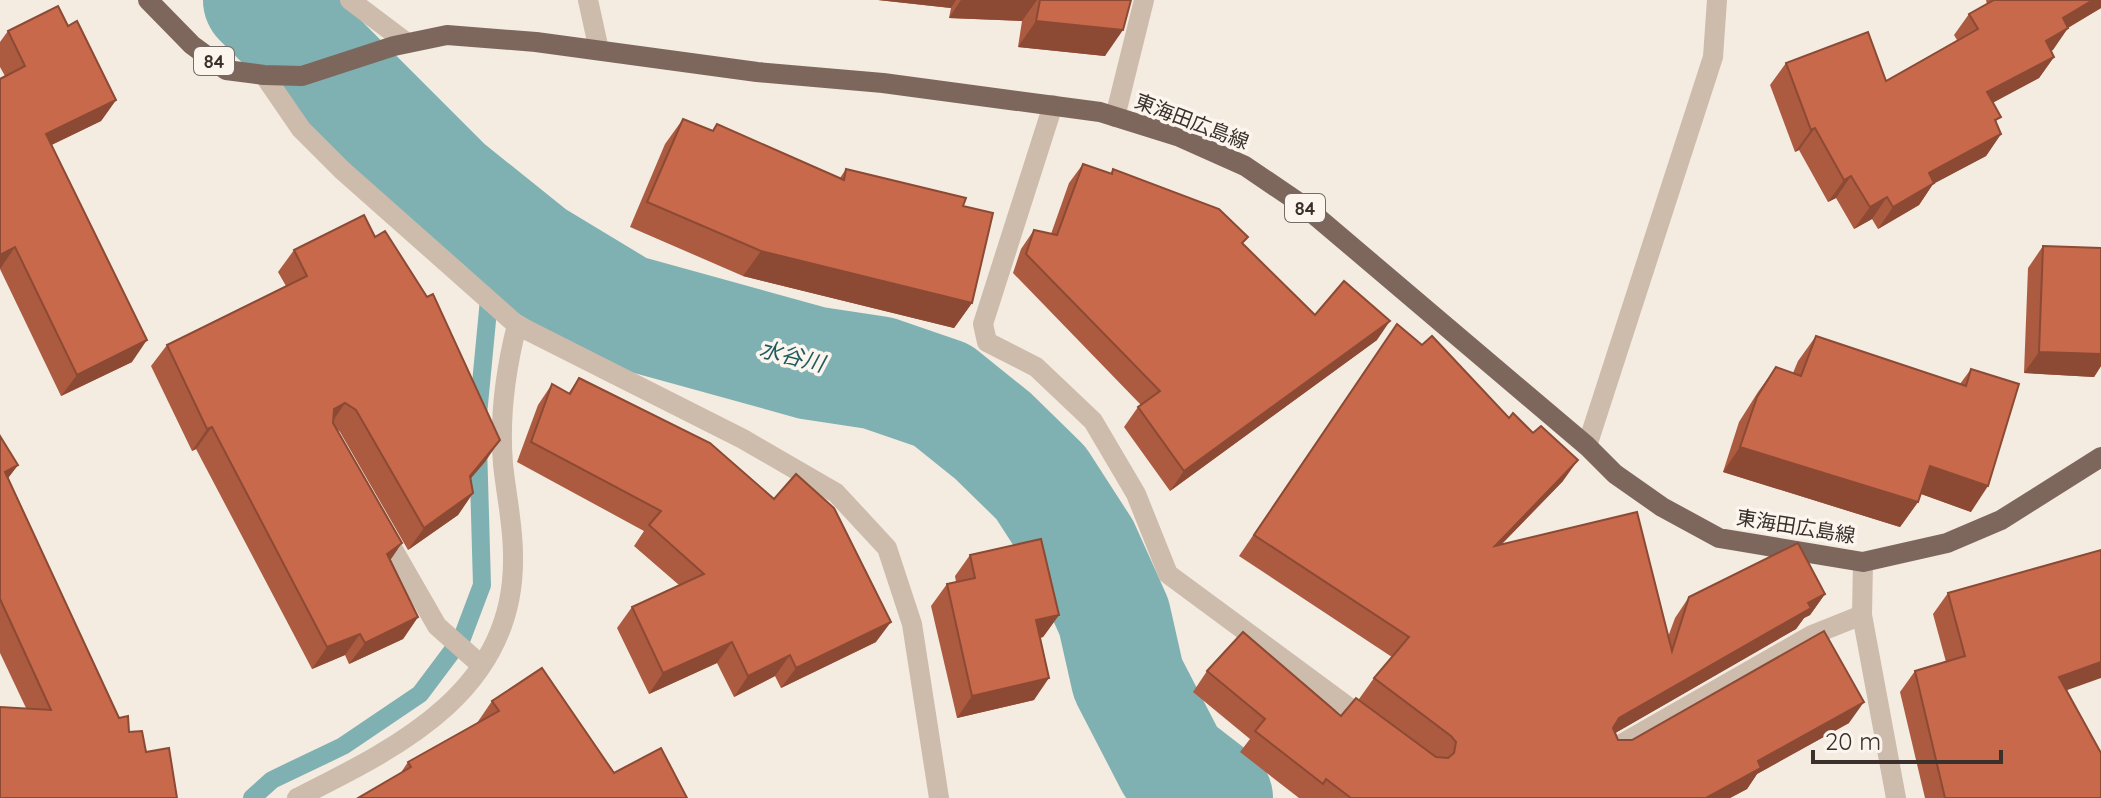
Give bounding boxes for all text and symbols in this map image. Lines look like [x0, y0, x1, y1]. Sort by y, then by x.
road number: 84 [194, 47, 234, 75]
street label: 東海田広島線 [1132, 88, 1252, 154]
road number: 84 [1285, 194, 1325, 222]
water label: 水谷川 [757, 334, 829, 378]
street label: 東海田広島線 [1735, 504, 1857, 548]
scale bar [1813, 714, 2001, 764]
text: 20 m [1825, 726, 1881, 756]

